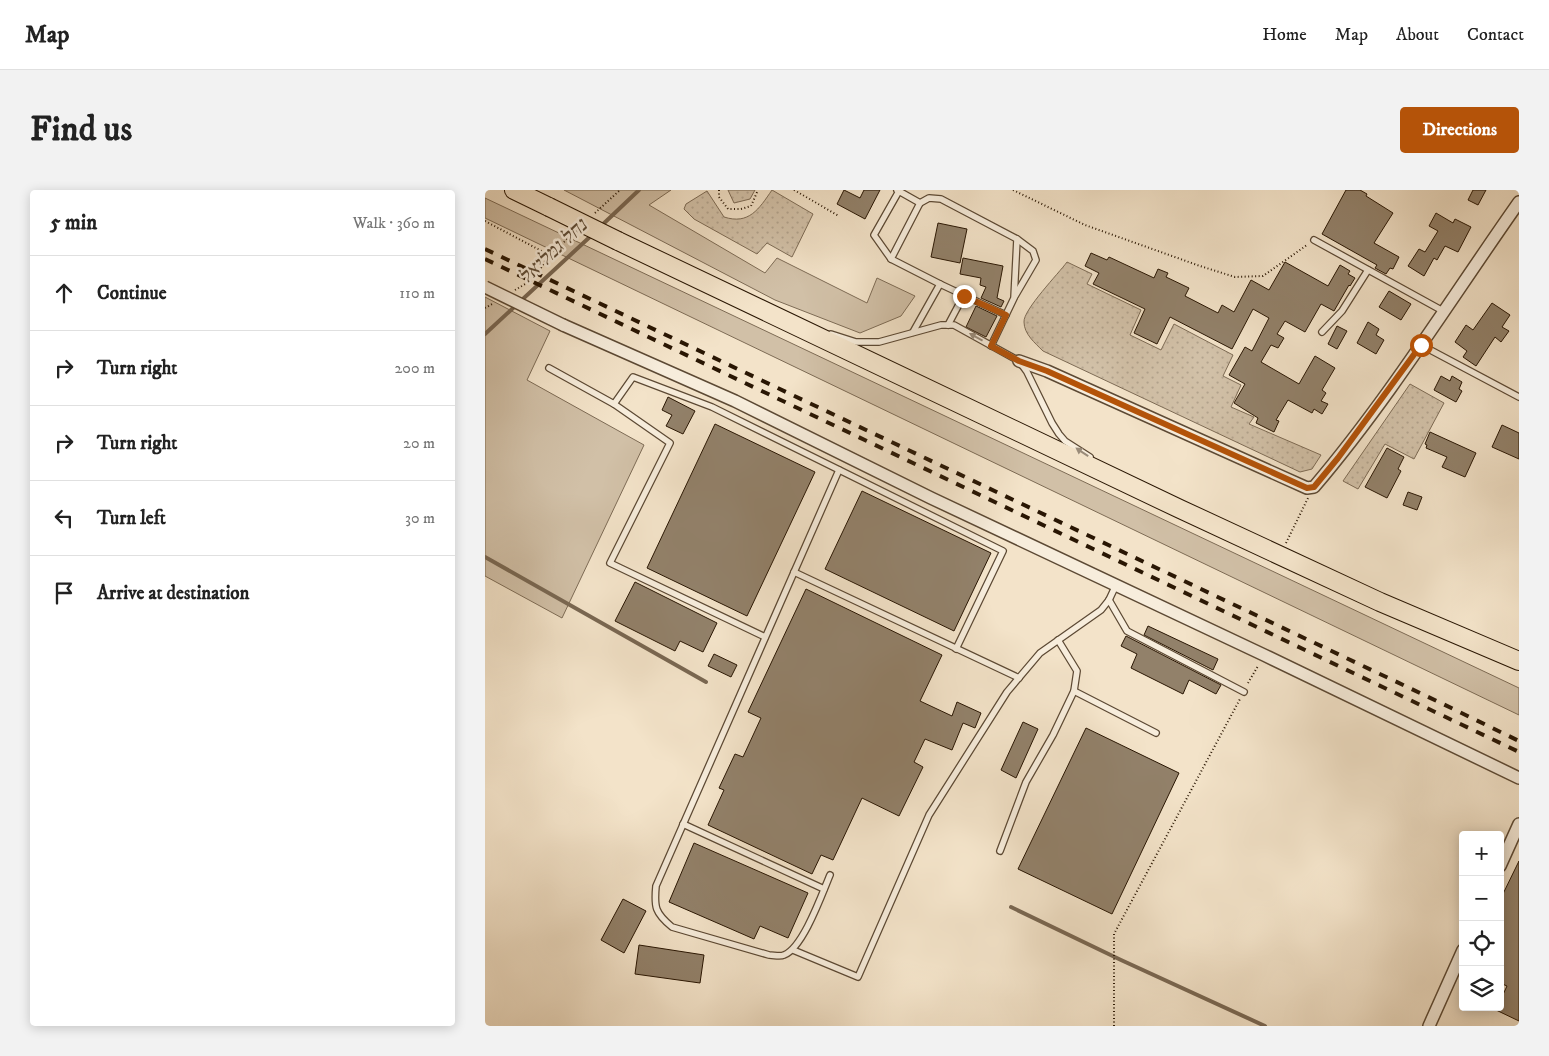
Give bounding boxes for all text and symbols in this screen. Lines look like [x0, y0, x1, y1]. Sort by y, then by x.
text: Map [25, 20, 69, 50]
text: Home [1262, 24, 1307, 46]
text: Map [1335, 24, 1368, 46]
text: About [1396, 24, 1439, 46]
text: Contact [1467, 24, 1524, 46]
button: Directions [1400, 107, 1519, 153]
text: Find us [30, 108, 132, 152]
text: 5 min [50, 210, 97, 236]
text: Walk · 360 m [353, 213, 435, 233]
water label: נחל גמליאל [514, 213, 594, 290]
icon: ahead [50, 279, 78, 307]
text: Continue [97, 282, 167, 305]
text: 110 m [399, 283, 435, 303]
route end [953, 285, 976, 308]
one-way arrow [969, 333, 982, 342]
route start [1410, 334, 1433, 357]
icon: right [50, 354, 78, 382]
text: Turn right [97, 357, 177, 380]
text: 200 m [394, 358, 435, 378]
icon: right [50, 429, 78, 457]
text: Turn right [97, 432, 177, 455]
text: 20 m [403, 433, 435, 453]
one-way arrow [1075, 447, 1089, 457]
icon: left [50, 504, 78, 532]
text: Turn left [97, 507, 166, 530]
text: 30 m [405, 508, 435, 528]
icon: arrive [50, 579, 78, 607]
text: Arrive at destination [97, 582, 249, 605]
map controls [1459, 831, 1504, 1011]
button: + [1459, 831, 1504, 876]
button: − [1459, 876, 1504, 921]
button: locate [1459, 921, 1504, 966]
button: layers [1459, 966, 1504, 1011]

